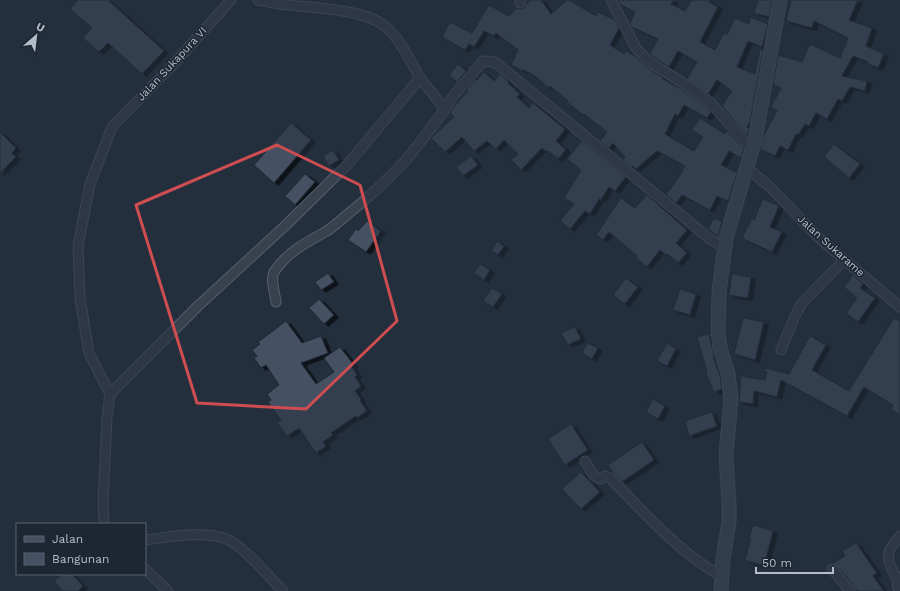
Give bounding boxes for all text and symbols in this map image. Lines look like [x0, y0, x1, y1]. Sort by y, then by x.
north arrow [16, 16, 56, 56]
text: U [34, 20, 47, 35]
street label: Jalan Sukapura VI [134, 24, 210, 104]
street label: Jalan Sukarame [795, 212, 867, 280]
legend [16, 523, 146, 575]
text: Jalan [52, 532, 83, 546]
scale bar [756, 549, 833, 575]
text: Bangunan [52, 552, 110, 566]
text: 50 m [762, 556, 792, 570]

